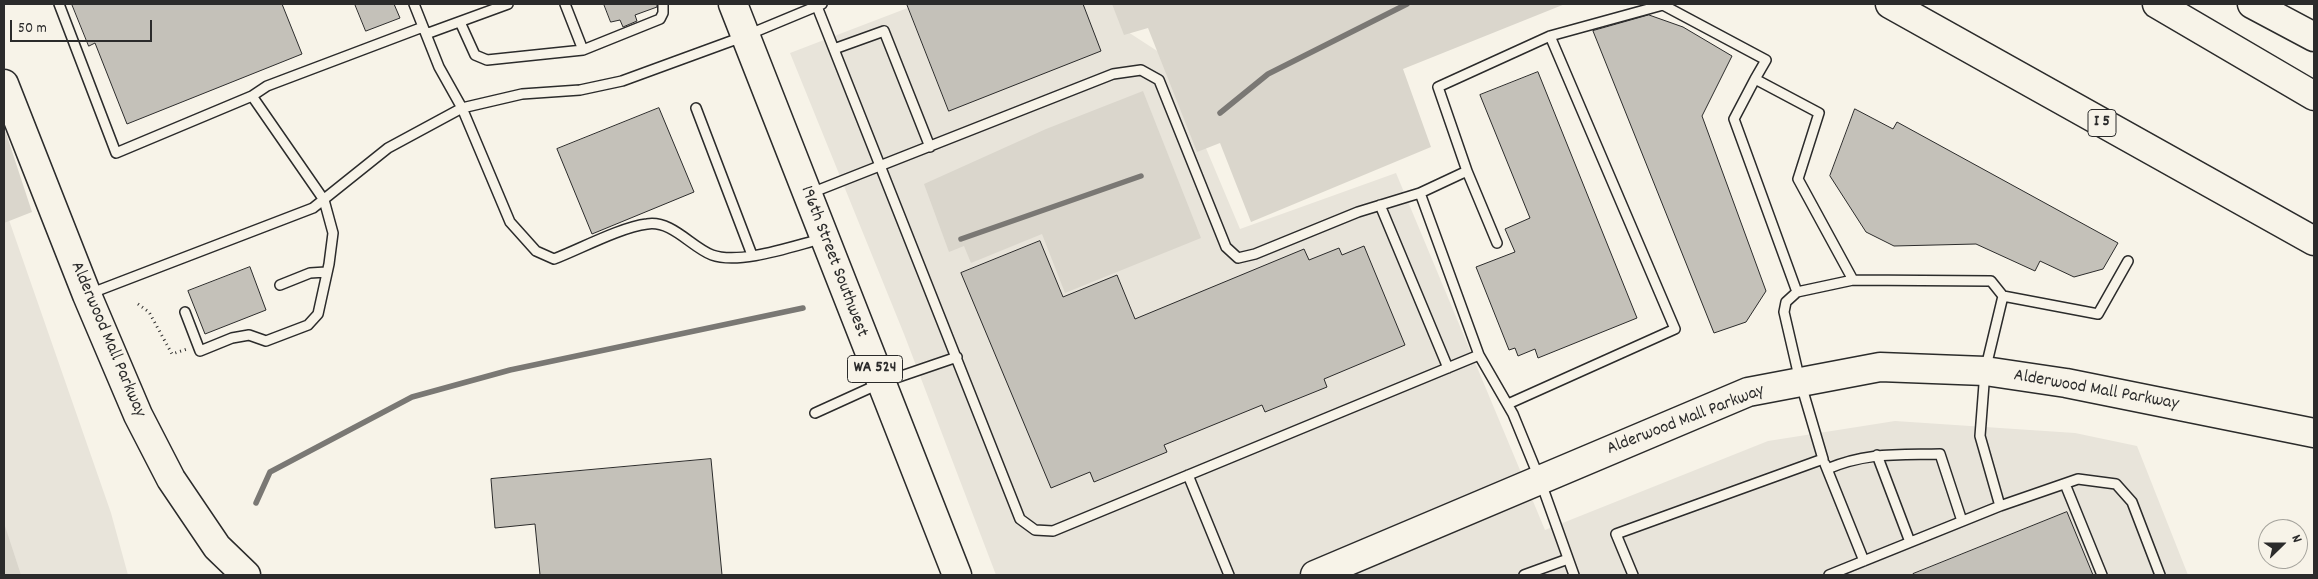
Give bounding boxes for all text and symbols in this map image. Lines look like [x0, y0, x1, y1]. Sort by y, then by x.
scale bar [12, 10, 155, 42]
text: 50 m [18, 18, 47, 40]
road number: I 5 [2088, 110, 2116, 136]
street label: 196th Street Southwest [794, 183, 872, 341]
street label: Alderwood Mall Parkway [64, 259, 150, 421]
road number: WA 524 [848, 356, 902, 382]
street label: Alderwood Mall Parkway [2012, 366, 2180, 416]
street label: Alderwood Mall Parkway [1604, 381, 1768, 461]
north arrow [2258, 519, 2308, 569]
text: N [2285, 532, 2307, 546]

